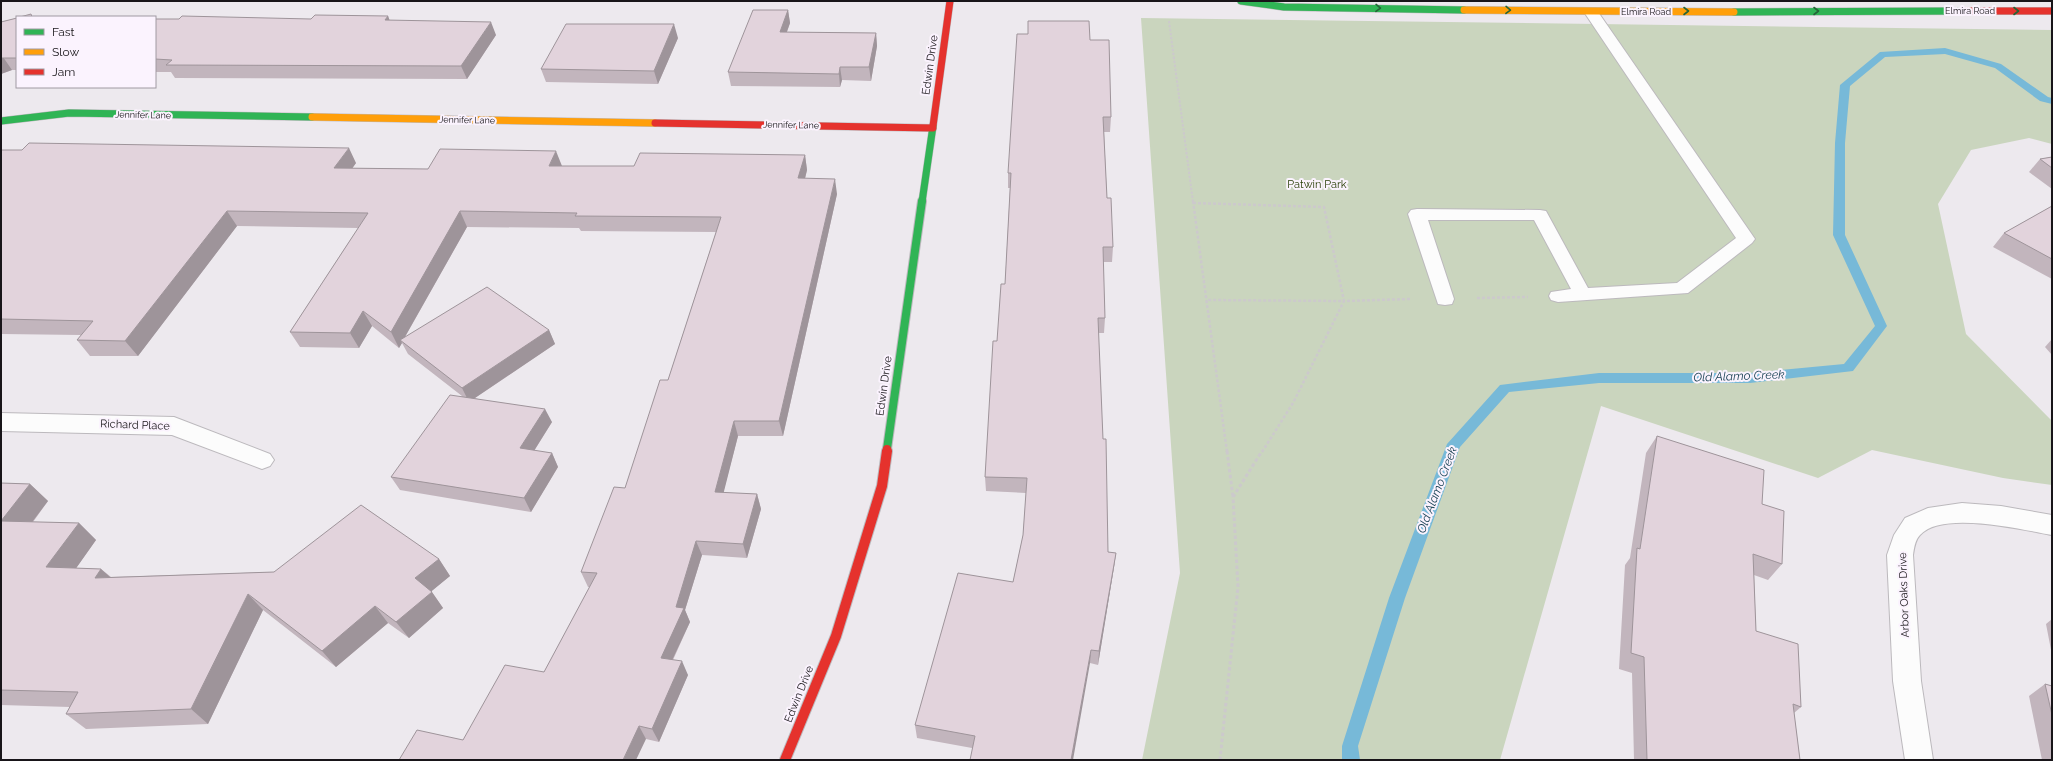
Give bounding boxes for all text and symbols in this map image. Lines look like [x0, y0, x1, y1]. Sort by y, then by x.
one-way arrow [1375, 4, 1381, 12]
one-way arrow [1505, 6, 1511, 14]
street label: Elmira Road [1945, 6, 1995, 16]
street label: Elmira Road [1621, 7, 1671, 17]
one-way arrow [1683, 7, 1689, 15]
one-way arrow [1813, 7, 1819, 15]
one-way arrow [2013, 7, 2019, 15]
legend [16, 16, 156, 88]
text: Fast [52, 25, 75, 39]
street label: Edwin Drive [919, 34, 941, 96]
text: Slow [52, 45, 79, 59]
text: Jam [52, 65, 75, 79]
street label: Jennifer Lane [115, 110, 172, 121]
street label: Jennifer Lane [439, 115, 496, 126]
street label: Jennifer Lane [763, 120, 820, 131]
park label: Patwin Park [1287, 178, 1347, 191]
street label: Edwin Drive [873, 355, 895, 417]
water label: Old Alamo Creek [1693, 367, 1785, 385]
street label: Richard Place [100, 417, 171, 433]
water label: Old Alamo Creek [1414, 444, 1460, 535]
street label: Arbor Oaks Drive [1896, 552, 1912, 638]
street label: Edwin Drive [782, 663, 817, 724]

